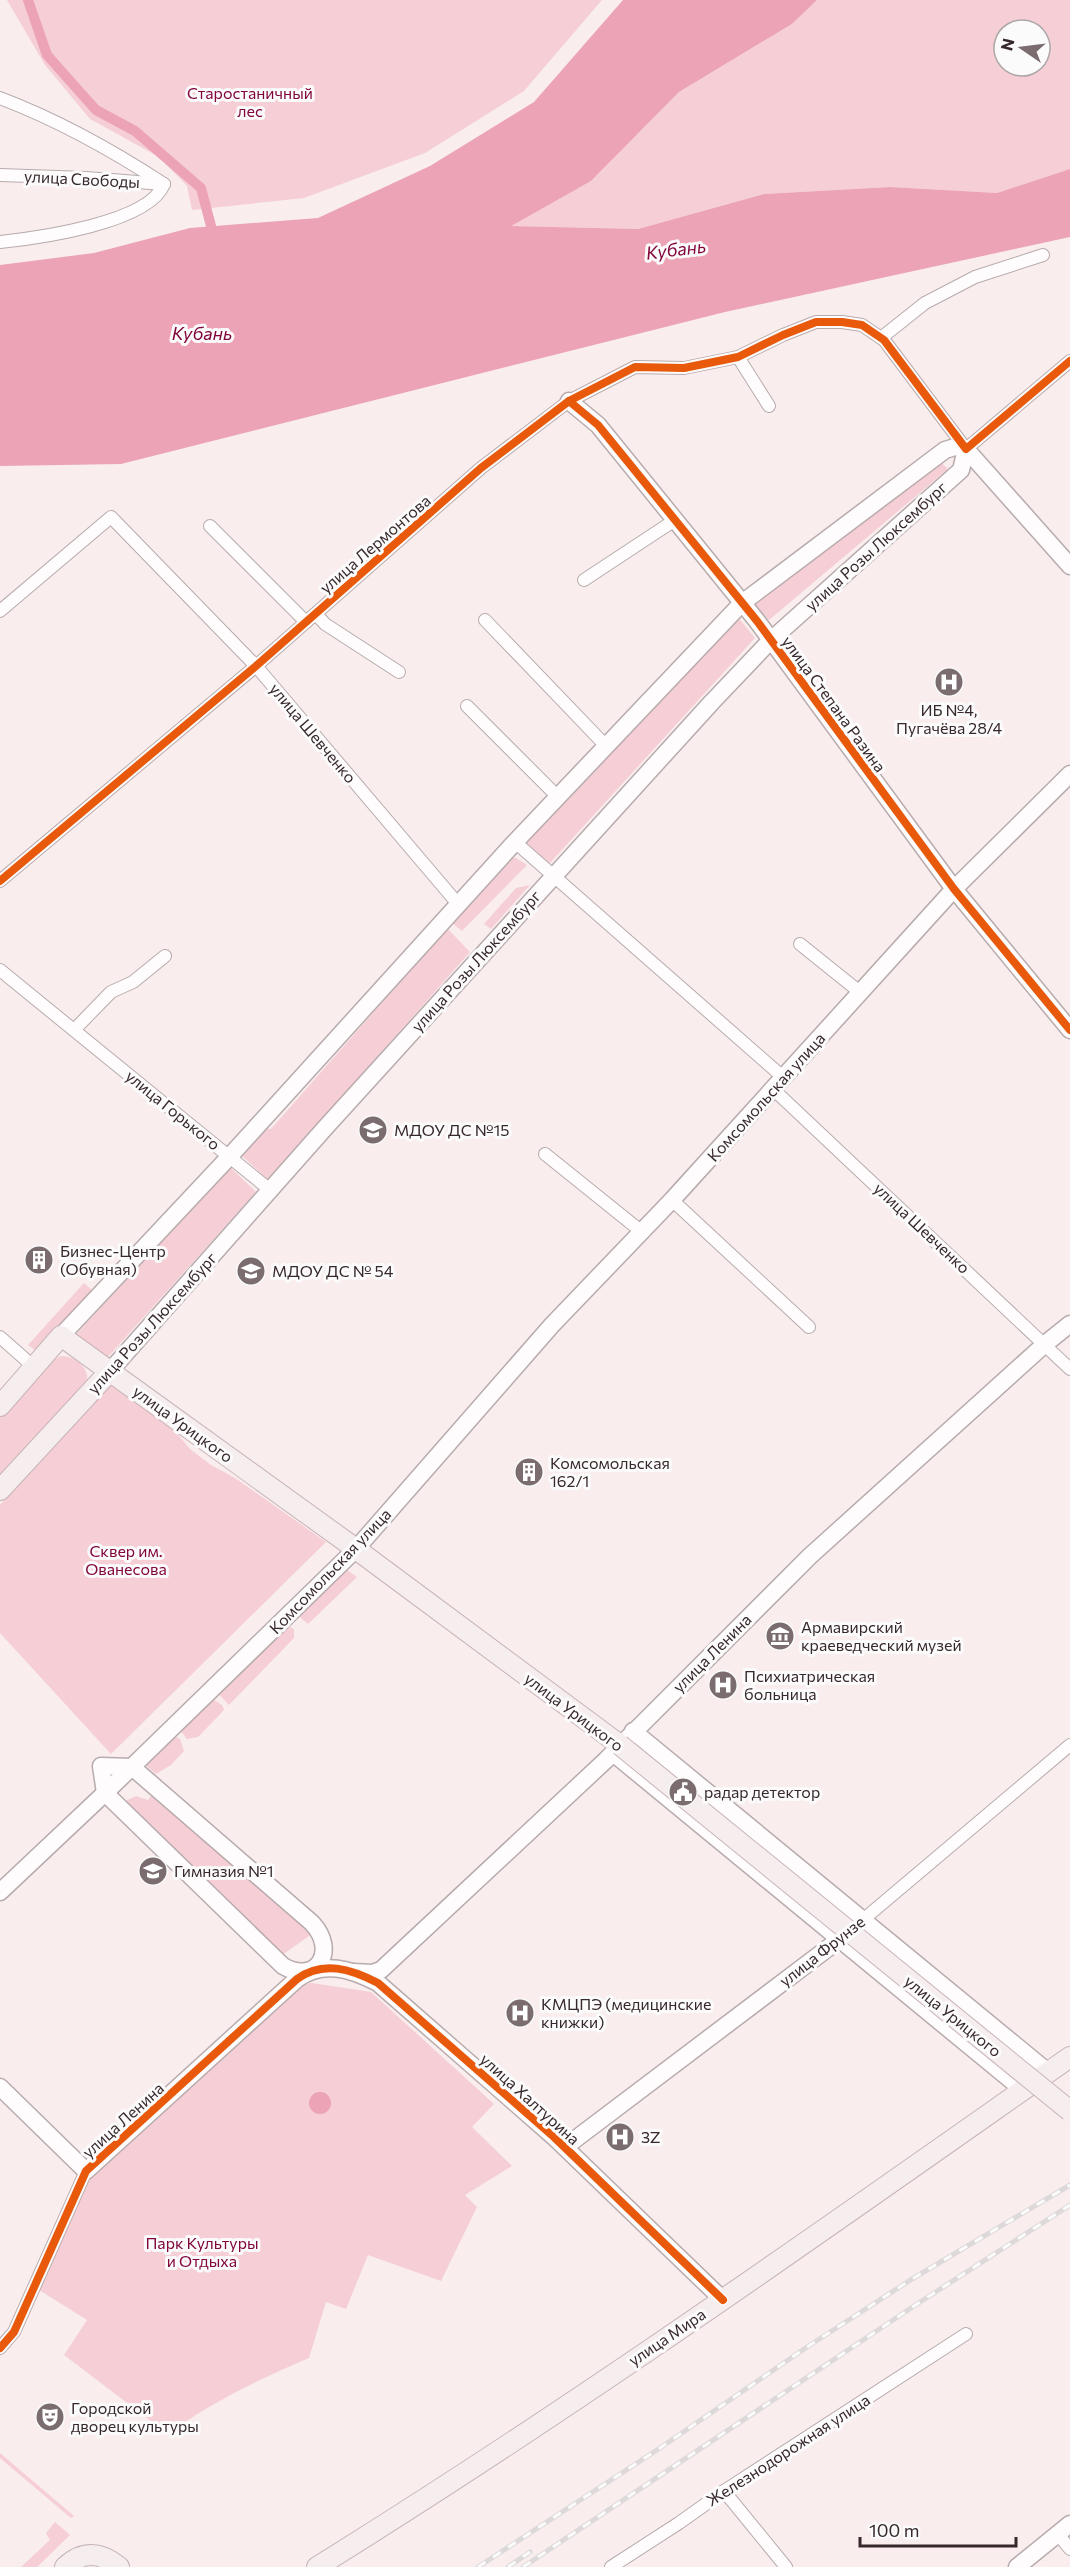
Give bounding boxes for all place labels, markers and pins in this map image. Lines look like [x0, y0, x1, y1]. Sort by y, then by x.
hospital icon: ИБ №4, Пугачёва 28/4 [933, 666, 965, 698]
place label: ИБ №4, Пугачёва 28/4 [896, 700, 1002, 737]
school or university icon: МДОУ ДС №15 [357, 1114, 389, 1146]
place label: МДОУ ДС №15 [394, 1120, 509, 1139]
place label: Бизнес-Центр (Обувная) [60, 1241, 166, 1278]
building icon: Бизнес-Центр (Обувная) [23, 1244, 55, 1276]
school or university icon: МДОУ ДС № 54 [235, 1255, 267, 1287]
place label: МДОУ ДС № 54 [272, 1261, 394, 1280]
place label: Комсомольская 162/1 [550, 1453, 670, 1490]
building icon: Комсомольская 162/1 [513, 1456, 545, 1488]
place label: Армавирский краеведческий музей [801, 1617, 962, 1654]
museum icon: Армавирский краеведческий музей [764, 1620, 796, 1652]
place label: Психиатрическая больница [744, 1666, 875, 1703]
hospital icon: Психиатрическая больница [707, 1669, 739, 1701]
public building icon: радар детектор [667, 1776, 699, 1808]
place label: радар детектор [704, 1782, 820, 1801]
school or university icon: Гимназия №1 [137, 1855, 169, 1887]
place label: Гимназия №1 [174, 1861, 274, 1880]
place label: КМЦПЭ (медицинские книжки) [541, 1994, 711, 2031]
hospital icon: КМЦПЭ (медицинские книжки) [504, 1997, 536, 2029]
hospital icon: 3Z [604, 2121, 636, 2153]
place label: 3Z [641, 2127, 660, 2146]
place label: Городской дворец культуры [71, 2398, 199, 2435]
theatre icon: Городской дворец культуры [34, 2401, 66, 2433]

